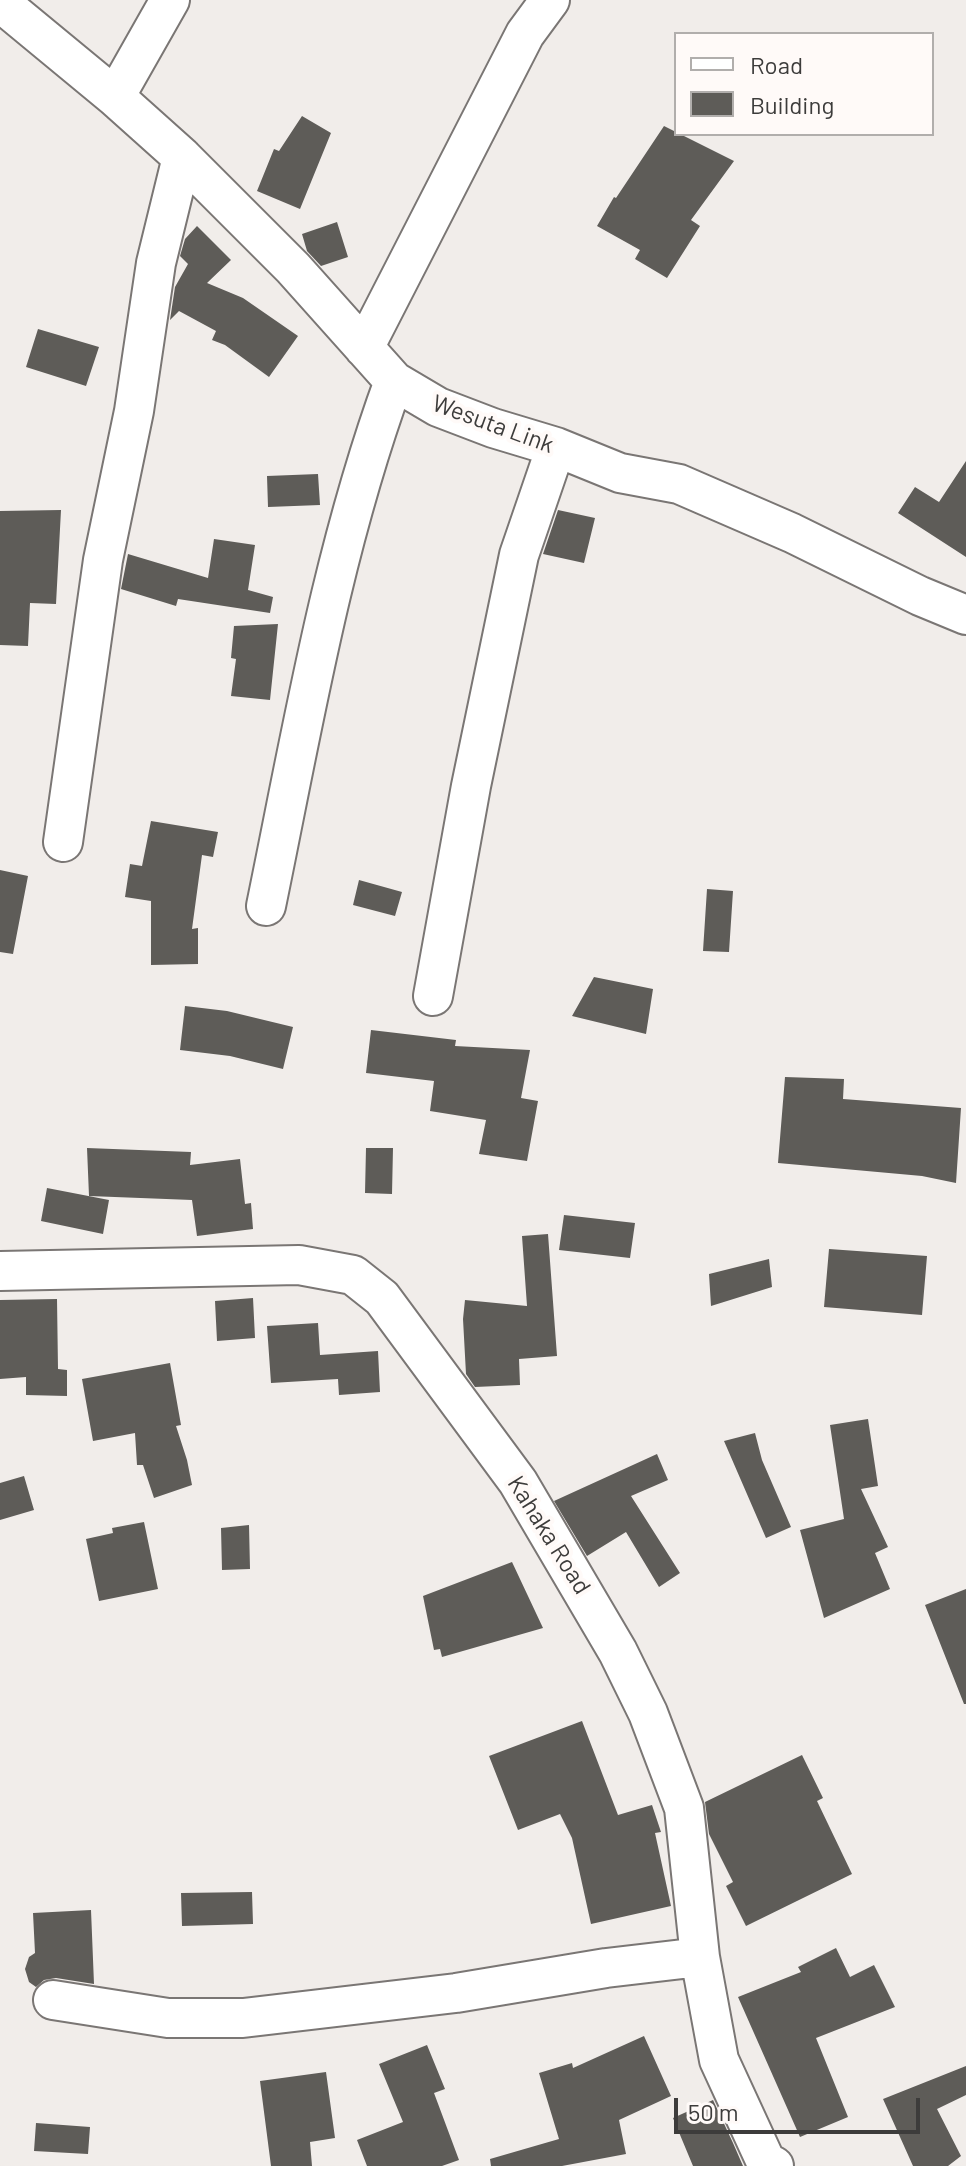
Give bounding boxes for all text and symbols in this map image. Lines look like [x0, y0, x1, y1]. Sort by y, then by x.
legend [674, 32, 934, 136]
text: Road [750, 50, 803, 79]
text: Building [750, 90, 834, 119]
street label: Wesuta Link [428, 389, 558, 459]
street label: Kahaka Road [501, 1471, 597, 1599]
scale bar [678, 2082, 924, 2132]
text: 50 m [688, 2097, 739, 2126]

